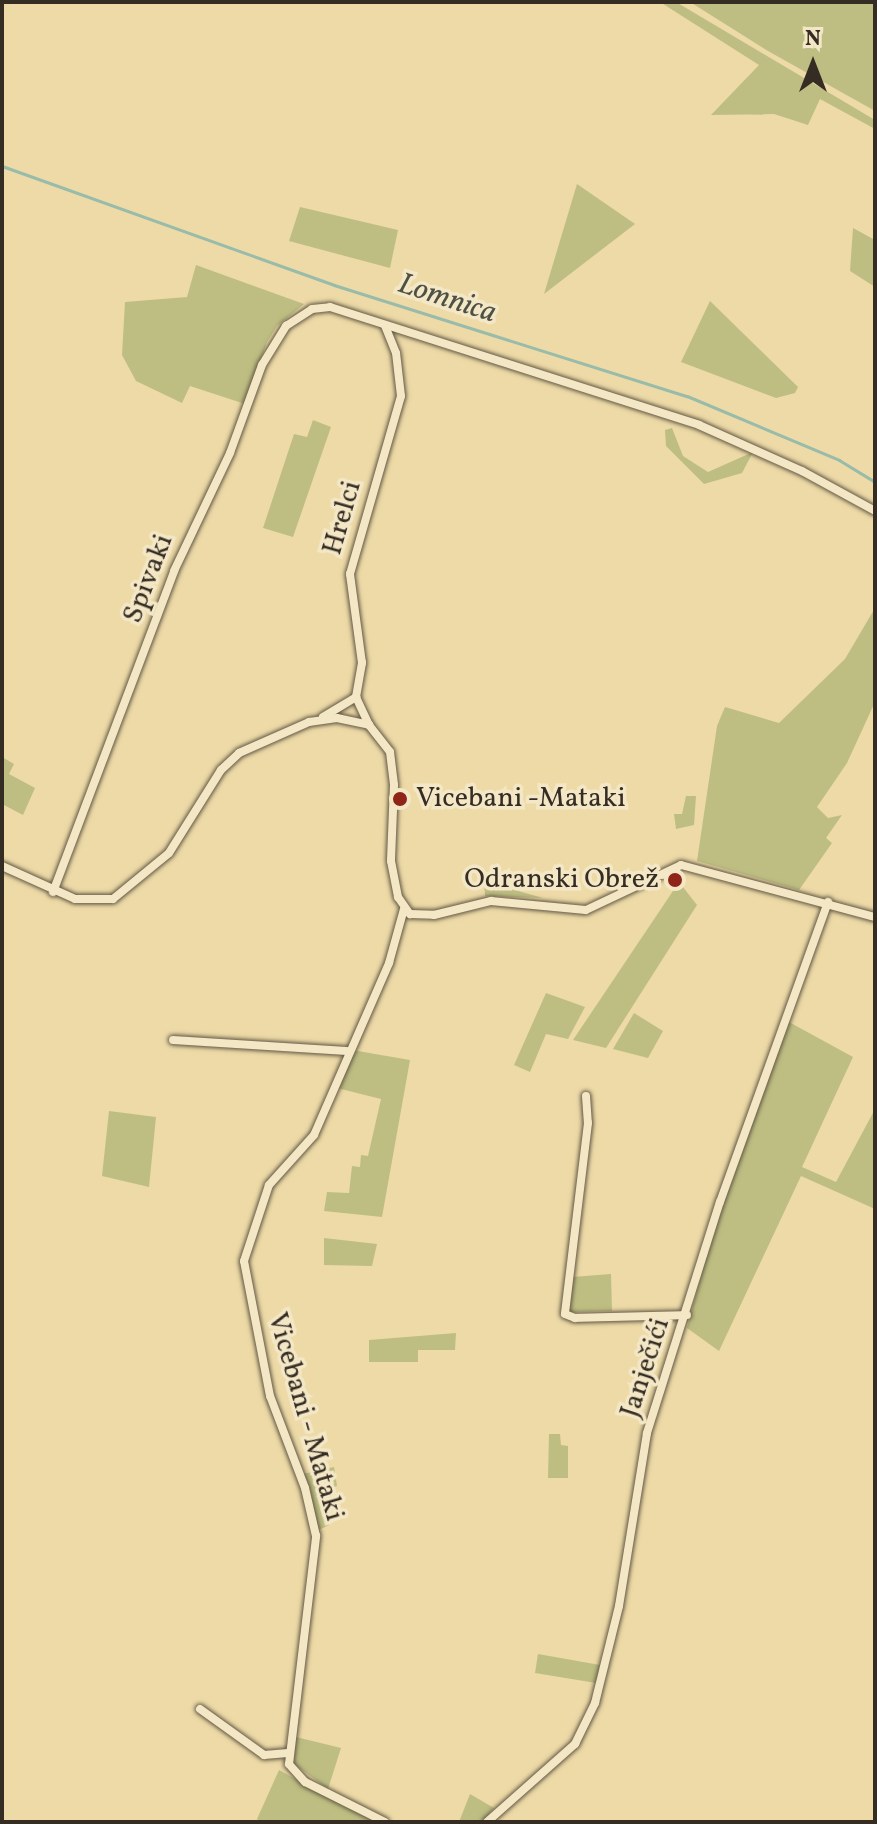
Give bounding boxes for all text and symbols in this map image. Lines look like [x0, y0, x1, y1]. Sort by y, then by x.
north arrow [773, 24, 853, 104]
text: N [805, 24, 821, 55]
water label: Lomnica [393, 266, 501, 332]
street label: Hrelci [316, 477, 370, 559]
street label: Spivaki [117, 530, 181, 628]
place label: Vicebani -Mataki [416, 782, 626, 816]
marker: Vicebani -Mataki [391, 790, 409, 808]
place label: Odranski Obrež [464, 863, 659, 897]
marker: Odranski Obrež [666, 871, 684, 889]
street label: Vicebani - Mataki [259, 1308, 351, 1526]
street label: Janječići [614, 1314, 678, 1422]

